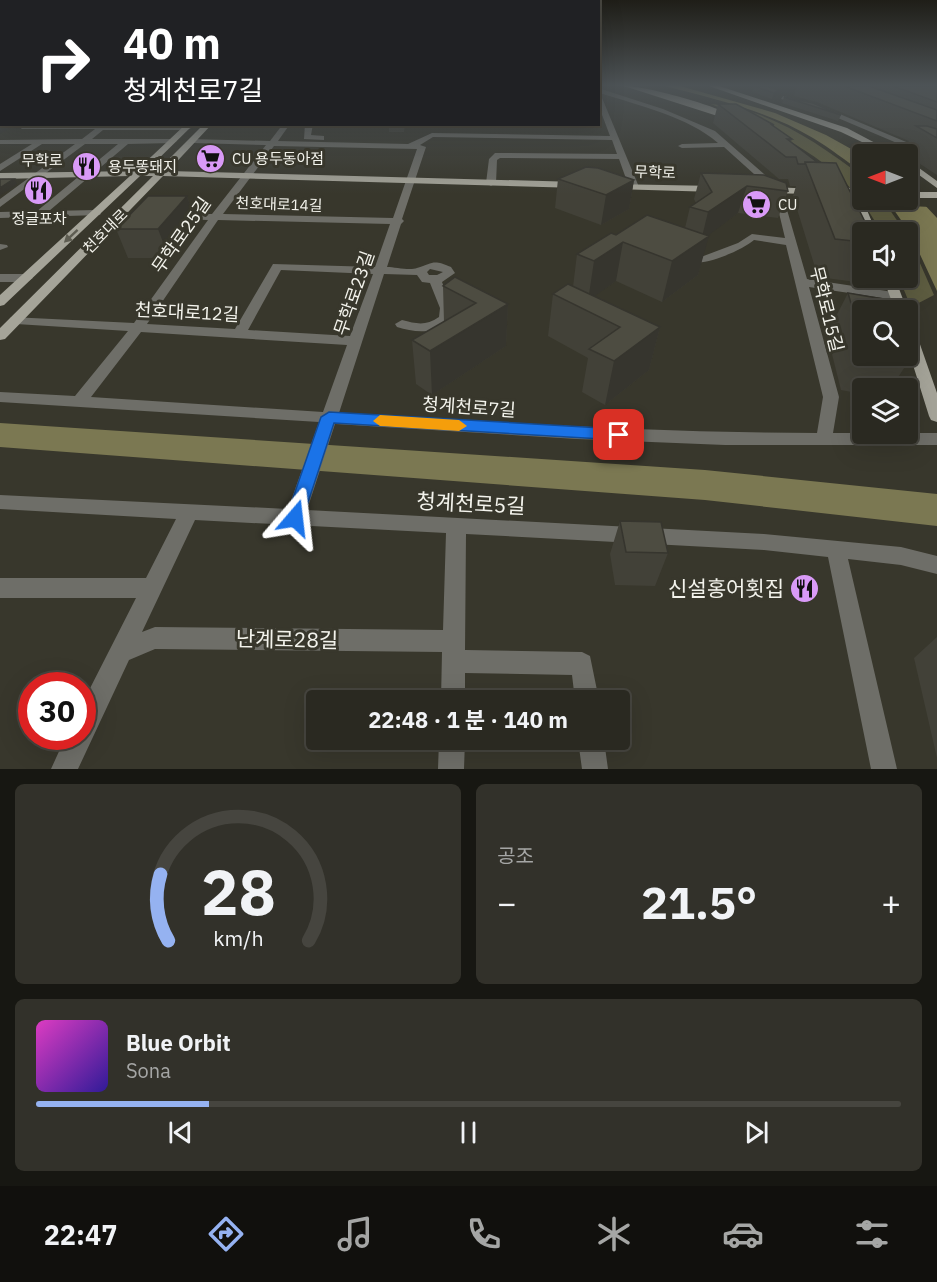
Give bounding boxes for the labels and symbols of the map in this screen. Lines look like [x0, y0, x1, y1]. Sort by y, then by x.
supermarket icon: CU 용두동아점 [195, 142, 227, 174]
north arrow [852, 144, 918, 210]
place label: CU 용두동아점 [232, 149, 324, 168]
street label: 무학로 [21, 150, 63, 170]
restaurant icon: 용두똥돼지 [71, 150, 103, 182]
place label: 용두똥돼지 [108, 157, 177, 176]
street label: 무학로 [634, 162, 676, 182]
restaurant icon: 정글포차 [23, 175, 55, 207]
supermarket icon: CU [741, 188, 773, 220]
street label: 무학로25길 [146, 192, 216, 278]
street label: 천호대로14길 [235, 193, 323, 215]
place label: CU [778, 195, 798, 214]
street label: 천호대로 [79, 205, 131, 257]
place label: 정글포차 [11, 209, 67, 228]
one-way arrow [64, 229, 79, 242]
street label: 무학로23길 [329, 248, 379, 338]
street label: 무학로15길 [805, 264, 849, 354]
street label: 천호대로12길 [134, 298, 240, 326]
street label: 청계천로7길 [422, 392, 516, 422]
pin [593, 409, 644, 460]
position arrow [263, 486, 327, 550]
street label: 청계천로5길 [416, 486, 526, 520]
restaurant icon: 신설홍어횟집 [789, 572, 821, 604]
place label: 신설홍어횟집 [668, 574, 784, 602]
street label: 난계로28길 [236, 624, 338, 654]
speed limit sign: 30 [18, 672, 96, 750]

